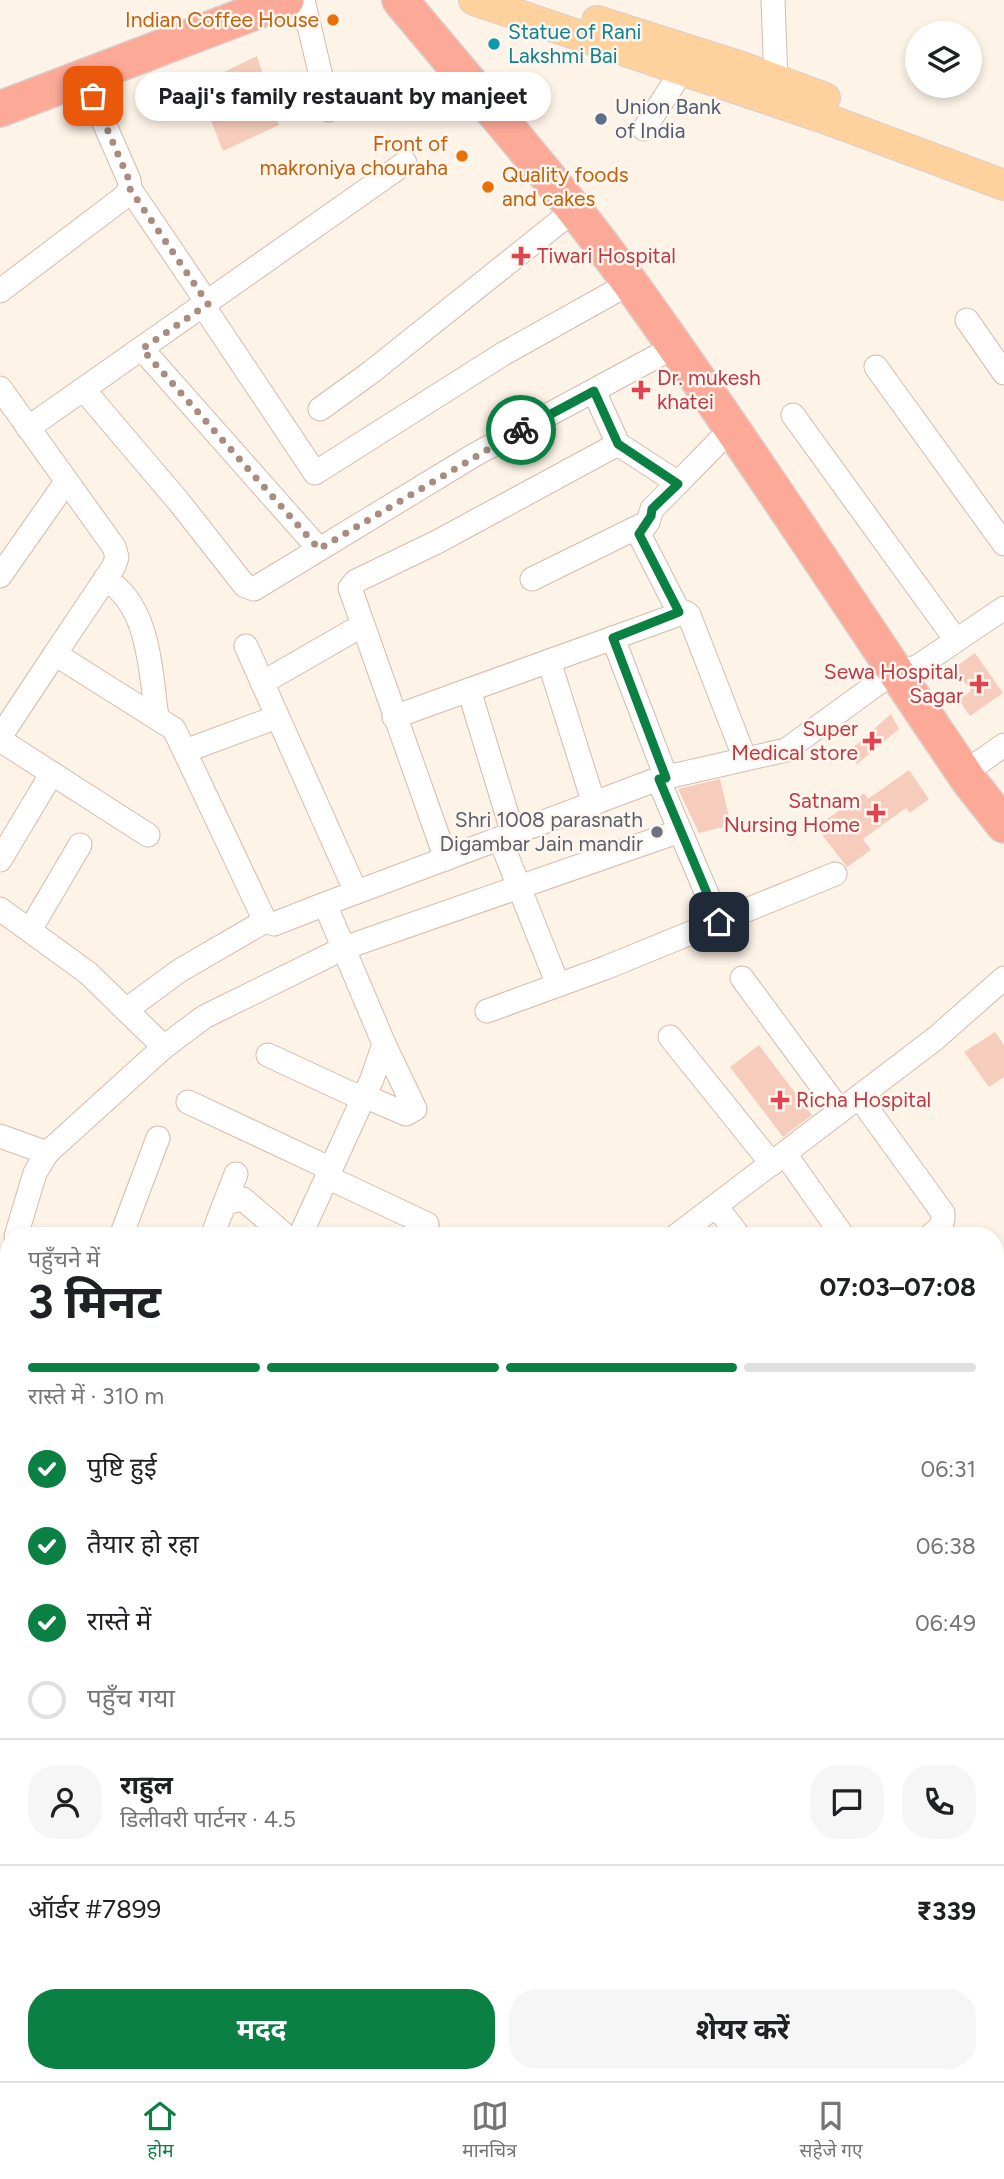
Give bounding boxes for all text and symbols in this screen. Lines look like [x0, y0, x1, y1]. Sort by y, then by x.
place label: Indian Coffee House [125, 7, 319, 32]
marker: Indian Coffee House [325, 12, 341, 28]
place label: Statue of Rani Lakshmi Bai [508, 19, 641, 68]
map controls [905, 21, 982, 98]
button: layers [905, 21, 982, 98]
marker: Statue of Rani Lakshmi Bai [486, 36, 502, 52]
pin [63, 66, 123, 126]
callout: Paaji's family restauant by manjeet [135, 72, 552, 120]
icon: bag [74, 77, 112, 115]
text: Paaji's family restauant by manjeet [158, 82, 528, 110]
place label: Union Bank of India [615, 94, 722, 143]
marker: Union Bank of India [593, 111, 609, 127]
place label: Front of makroniya chouraha [259, 131, 448, 180]
marker: Front of makroniya chouraha [454, 148, 470, 164]
place label: Quality foods and cakes [502, 162, 629, 211]
marker: Quality foods and cakes [480, 179, 496, 195]
place label: Tiwari Hospital [537, 243, 676, 268]
marker: Tiwari Hospital [511, 246, 531, 266]
place label: Dr. mukesh khatei [657, 365, 761, 414]
marker: Dr. mukesh khatei [631, 380, 651, 400]
courier [486, 395, 556, 465]
icon: bike [502, 411, 540, 449]
place label: Sewa Hospital, Sagar [824, 659, 963, 708]
marker: Sewa Hospital, Sagar [969, 674, 989, 694]
place label: Super Medical store [731, 716, 858, 765]
marker: Super Medical store [864, 733, 880, 749]
place label: Satnam Nursing Home [724, 788, 860, 837]
marker: Satnam Nursing Home [866, 803, 886, 823]
place label: Shri 1008 parasnath Digambar Jain mandir [440, 807, 643, 856]
marker: Shri 1008 parasnath Digambar Jain mandir [649, 824, 665, 840]
pin [689, 892, 749, 952]
icon: home [700, 903, 738, 941]
place label: Richa Hospital [796, 1087, 931, 1112]
marker: Richa Hospital [770, 1090, 790, 1110]
text: पहुँचने में [28, 1245, 100, 1273]
text: 07:03–07:08 [819, 1271, 976, 1303]
text: 3 मिनट [28, 1274, 161, 1330]
text: रास्ते में · 310 m [28, 1382, 164, 1410]
icon: check [28, 1450, 66, 1488]
text: पुष्टि हुई [87, 1451, 157, 1483]
text: 06:31 [920, 1455, 976, 1483]
icon: check [28, 1527, 66, 1565]
text: तैयार हो रहा [87, 1528, 199, 1560]
text: 06:38 [916, 1532, 976, 1560]
icon: check [28, 1604, 66, 1642]
text: रास्ते में [87, 1605, 151, 1637]
text: 06:49 [915, 1609, 976, 1637]
text: पहुँच गया [87, 1682, 175, 1714]
button: person [28, 1765, 102, 1839]
button: chat [810, 1765, 884, 1839]
button: phone [902, 1765, 976, 1839]
text: राहुल [120, 1769, 173, 1801]
text: डिलीवरी पार्टनर · 4.5 [120, 1805, 296, 1833]
text: ऑर्डर #7899 [28, 1893, 161, 1925]
text: ₹339 [916, 1895, 976, 1927]
button: मदद [28, 1989, 495, 2069]
button: शेयर करें [509, 1989, 976, 2069]
tab: होम [141, 2097, 179, 2165]
tab: मानचित्र [462, 2097, 517, 2165]
tab: सहेजे गए [800, 2097, 863, 2165]

